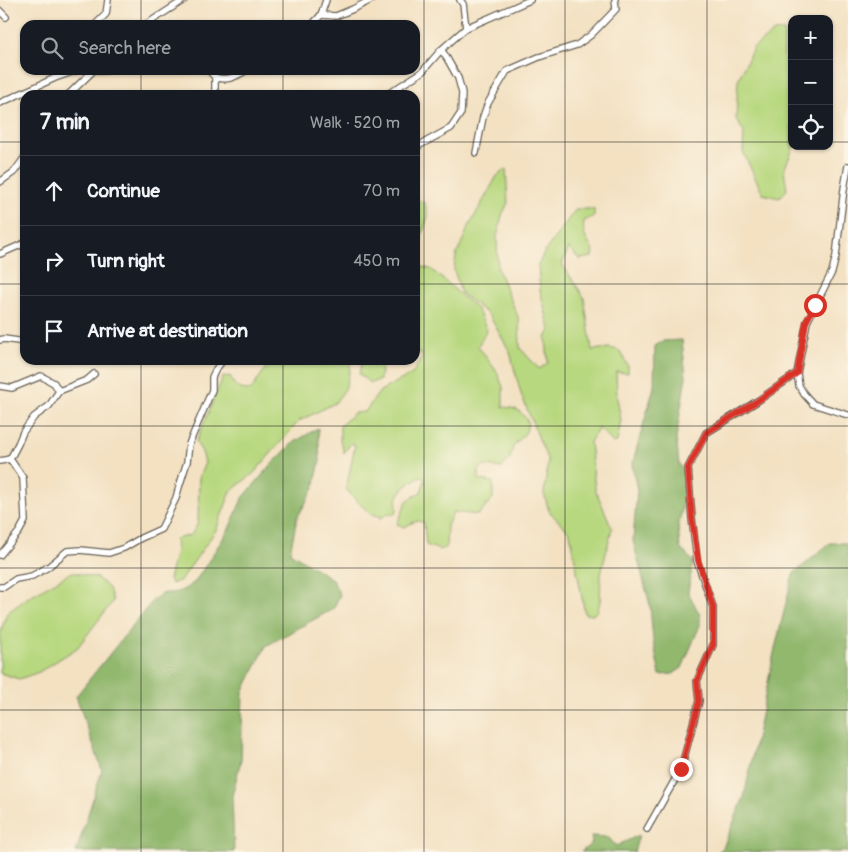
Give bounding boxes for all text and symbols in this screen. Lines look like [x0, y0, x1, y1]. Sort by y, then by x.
map controls [788, 15, 833, 150]
button: + [788, 15, 833, 60]
search box [20, 20, 420, 75]
icon: search [38, 34, 66, 62]
text: Search here [78, 36, 171, 60]
button: − [788, 60, 833, 105]
button: locate [788, 105, 833, 150]
text: 7 min [40, 109, 90, 136]
text: Walk · 520 m [310, 113, 400, 133]
icon: ahead [40, 177, 68, 205]
text: Continue [87, 179, 160, 203]
text: 70 m [363, 181, 400, 201]
icon: right [40, 247, 68, 275]
text: Turn right [87, 249, 165, 273]
text: 450 m [353, 251, 400, 271]
route start [804, 294, 827, 317]
icon: arrive [40, 317, 68, 345]
text: Arrive at destination [87, 319, 248, 343]
route end [670, 758, 693, 781]

